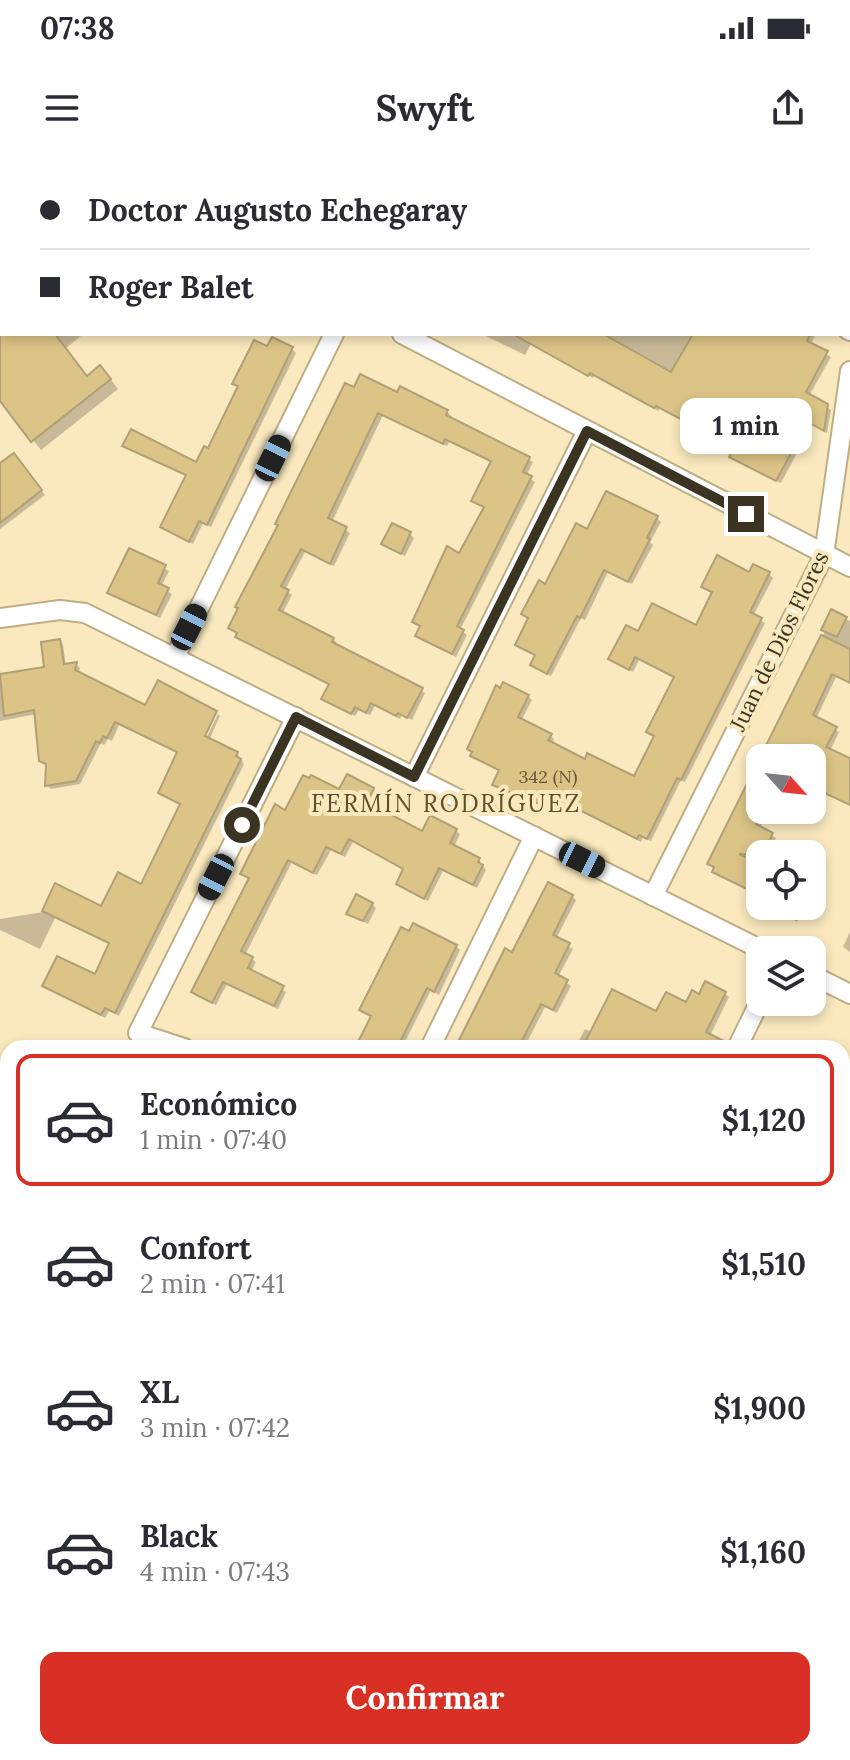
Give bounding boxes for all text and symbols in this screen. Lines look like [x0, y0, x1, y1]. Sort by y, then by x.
text: 07:38 [40, 9, 115, 47]
text: Swyft [376, 85, 474, 131]
icon: menu [40, 86, 84, 130]
icon: share [766, 86, 810, 130]
text: Doctor Augusto Echegaray [88, 191, 467, 229]
text: Roger Balet [88, 268, 254, 306]
callout: 1 min [680, 398, 812, 454]
text: 1 min [713, 409, 779, 442]
car [252, 431, 294, 485]
route end [728, 496, 764, 532]
street label: Juan de Dios Flores [723, 547, 835, 736]
car [167, 600, 211, 654]
north arrow [746, 744, 826, 824]
map controls [746, 744, 826, 1016]
house number: 342 (N) [519, 765, 577, 788]
district label: FERMÍN RODRÍGUEZ [311, 788, 581, 819]
route start [224, 807, 260, 843]
car [555, 839, 609, 881]
button: locate [746, 840, 826, 920]
car [194, 850, 238, 904]
button: layers [746, 936, 826, 1016]
icon: car [44, 1084, 116, 1156]
text: Económico [140, 1085, 297, 1123]
text: $1,120 [721, 1101, 806, 1139]
text: 1 min · 07:40 [140, 1123, 287, 1156]
icon: car [44, 1228, 116, 1300]
text: Confort [140, 1229, 251, 1267]
text: $1,510 [721, 1245, 806, 1283]
text: 2 min · 07:41 [140, 1267, 285, 1300]
icon: car [44, 1372, 116, 1444]
text: XL [140, 1373, 179, 1411]
text: $1,900 [713, 1389, 806, 1427]
text: 3 min · 07:42 [140, 1411, 290, 1444]
icon: car [44, 1516, 116, 1588]
text: Black [140, 1517, 218, 1555]
text: $1,160 [720, 1533, 806, 1571]
text: 4 min · 07:43 [140, 1555, 290, 1588]
button: Confirmar [40, 1652, 810, 1744]

